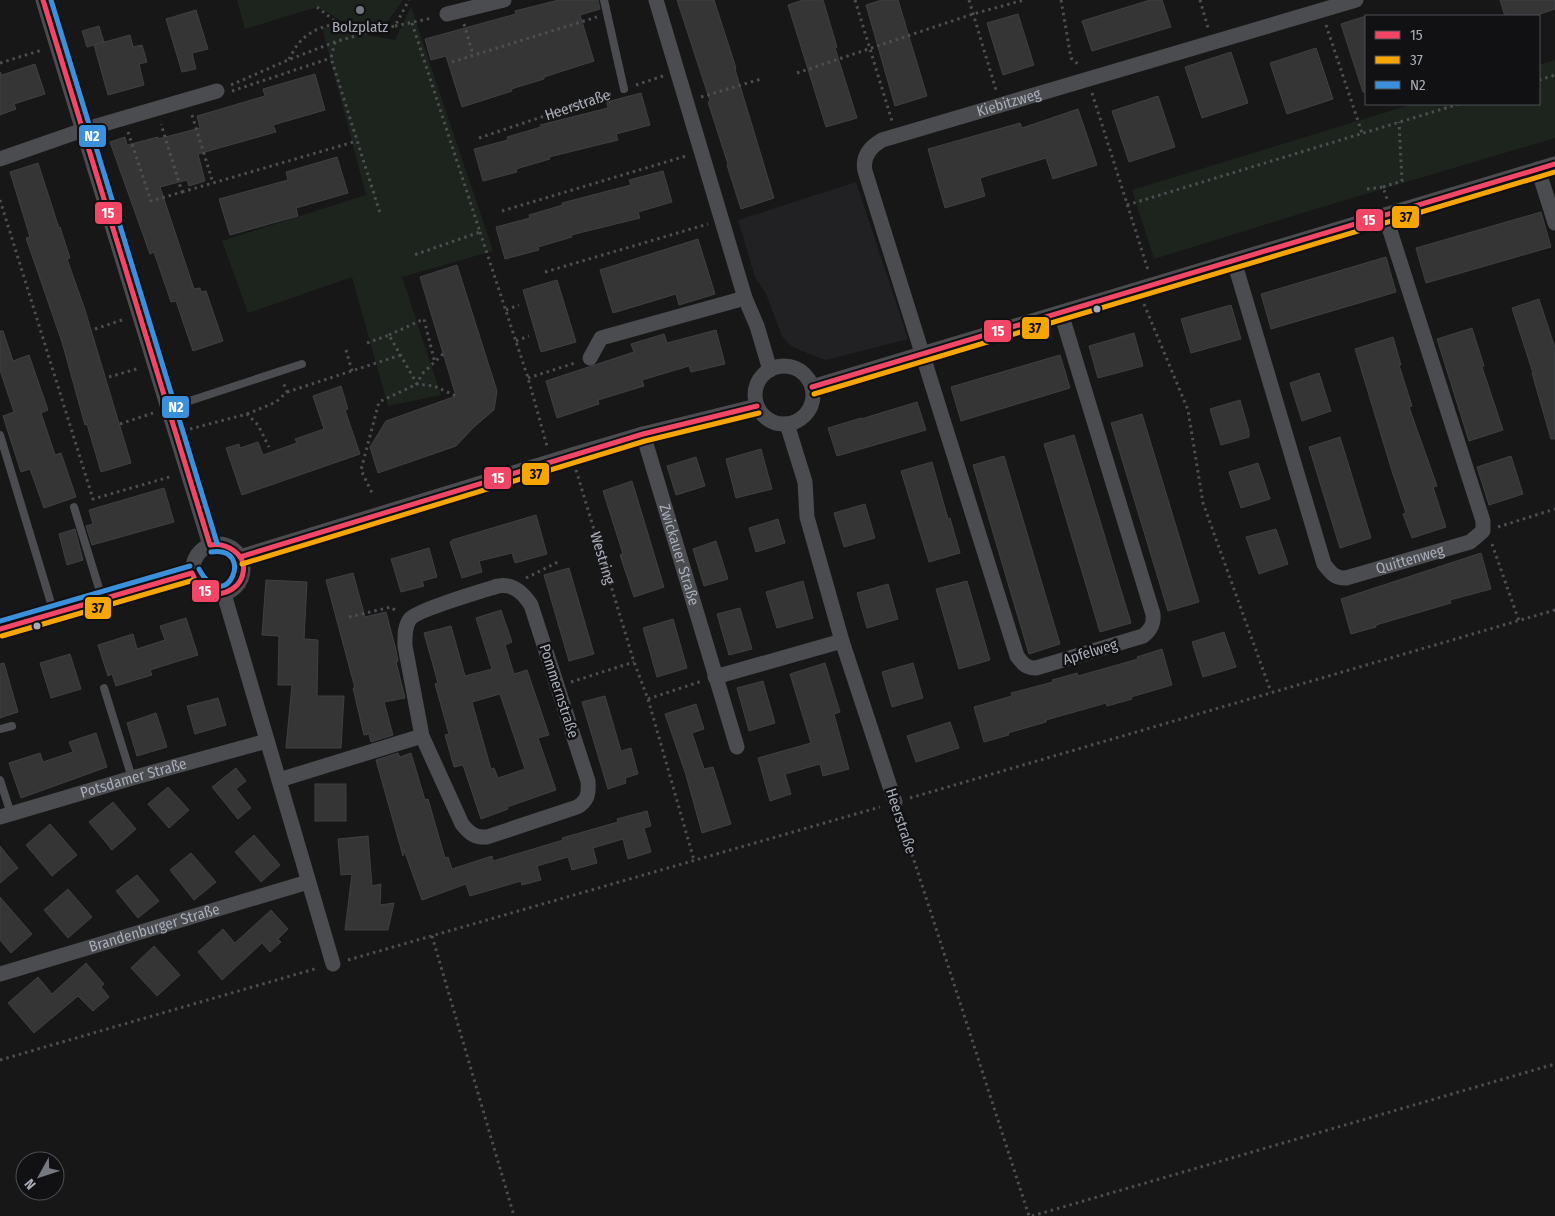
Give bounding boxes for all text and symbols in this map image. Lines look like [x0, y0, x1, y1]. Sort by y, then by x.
marker: Bolzplatz [354, 4, 366, 16]
legend [1365, 15, 1540, 105]
place label: Bolzplatz [332, 18, 388, 36]
text: 15 [1410, 26, 1423, 44]
text: 37 [1410, 51, 1423, 69]
text: N2 [1410, 76, 1426, 94]
street label: Kiebitzweg [974, 85, 1043, 121]
street label: Heerstraße [543, 86, 613, 124]
line badge: N2 [78, 124, 107, 148]
text: N2 [85, 128, 100, 145]
line badge: 15 [94, 201, 123, 225]
text: 15 [102, 205, 115, 222]
line badge: 37 [1391, 205, 1420, 229]
line badge: 15 [1355, 208, 1384, 232]
text: 37 [1399, 209, 1412, 226]
text: 15 [1363, 212, 1376, 229]
unlabelled marker [1092, 304, 1102, 314]
line badge: 37 [1021, 316, 1050, 340]
line badge: 15 [983, 319, 1012, 343]
text: 37 [1028, 320, 1041, 337]
text: 15 [992, 323, 1005, 340]
line badge: N2 [161, 395, 190, 419]
text: N2 [169, 399, 184, 416]
line badge: 37 [521, 462, 550, 486]
line badge: 15 [483, 466, 512, 490]
text: 37 [529, 466, 542, 483]
text: 15 [492, 470, 505, 487]
street label: Zwickauer Straße [656, 502, 703, 608]
street label: Westring [586, 530, 619, 586]
street label: Quittenweg [1374, 541, 1446, 578]
line badge: 15 [191, 579, 220, 603]
text: 15 [199, 583, 212, 600]
line badge: 37 [84, 596, 112, 620]
text: 37 [91, 600, 104, 617]
unlabelled marker [32, 621, 42, 631]
street label: Apfelweg [1061, 635, 1119, 669]
street label: Pommernstraße [535, 642, 583, 740]
street label: Potsdamer Straße [78, 754, 189, 802]
street label: Heerstraße [882, 786, 920, 856]
street label: Brandenburger Straße [87, 900, 222, 956]
north arrow [15, 1151, 65, 1201]
text: N [21, 1175, 40, 1193]

